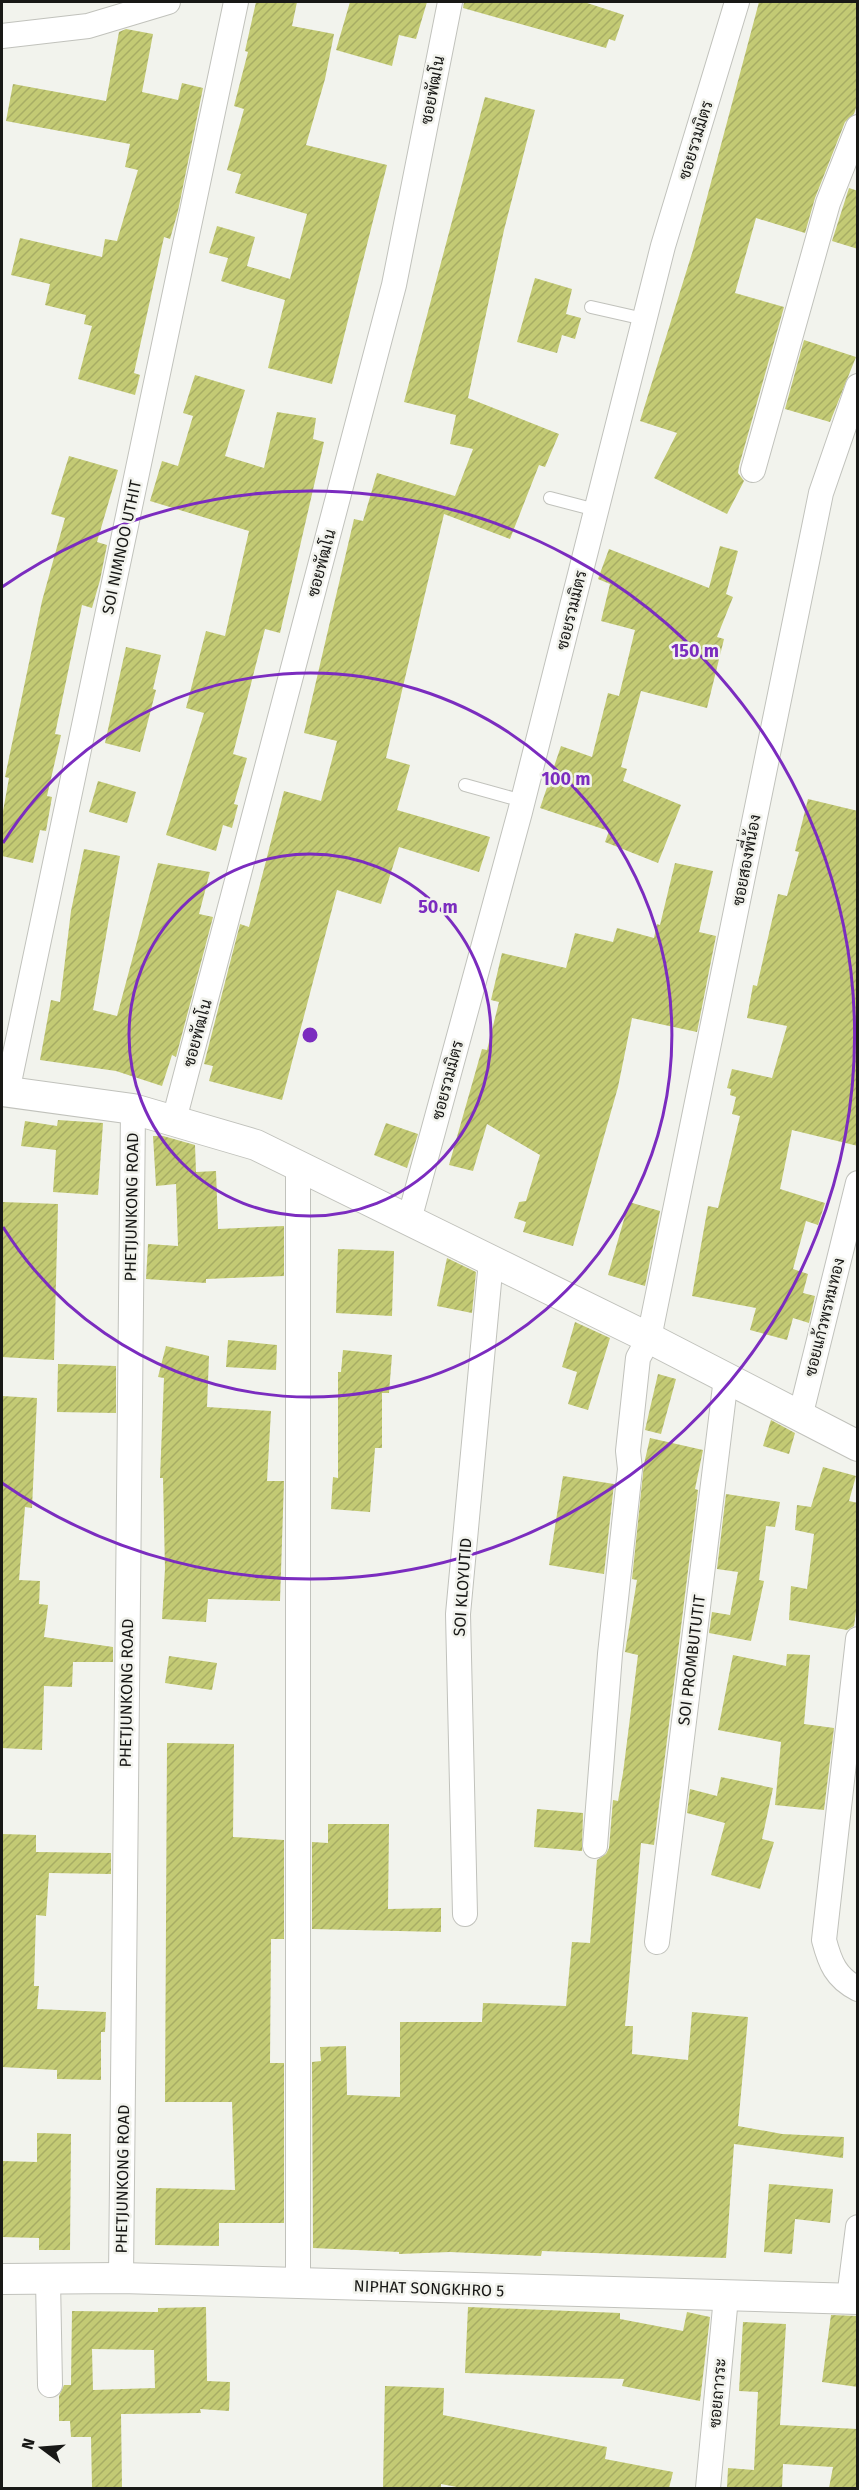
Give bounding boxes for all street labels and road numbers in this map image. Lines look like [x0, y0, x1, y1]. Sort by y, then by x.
street label: ซอยพัฒโน [415, 54, 448, 126]
street label: ซอยรวมมิตร [674, 98, 717, 182]
street label: SOI NIMNOO UTHIT [98, 477, 145, 616]
street label: ซอยพัฒโน [301, 527, 340, 599]
street label: ซอยรวมมิตร [552, 568, 591, 652]
street label: ซอยสองพี่น้อง [723, 812, 765, 907]
street label: ซอยพัฒโน [177, 997, 216, 1069]
street label: ซอยรวมมิตร [428, 1038, 467, 1122]
street label: PHETJUNKONG ROAD [121, 1133, 142, 1281]
street label: ซอยแก้วพรหมทอง [800, 1256, 848, 1378]
street label: SOI KLOYUTID [450, 1537, 475, 1637]
street label: SOI PROMBUTUTIT [674, 1593, 709, 1726]
street label: PHETJUNKONG ROAD [116, 1619, 137, 1767]
street label: PHETJUNKONG ROAD [112, 2105, 133, 2253]
street label: NIPHAT SONGKHRO 5 [353, 2276, 505, 2301]
street label: ซอยถาวระ [705, 2357, 730, 2429]

